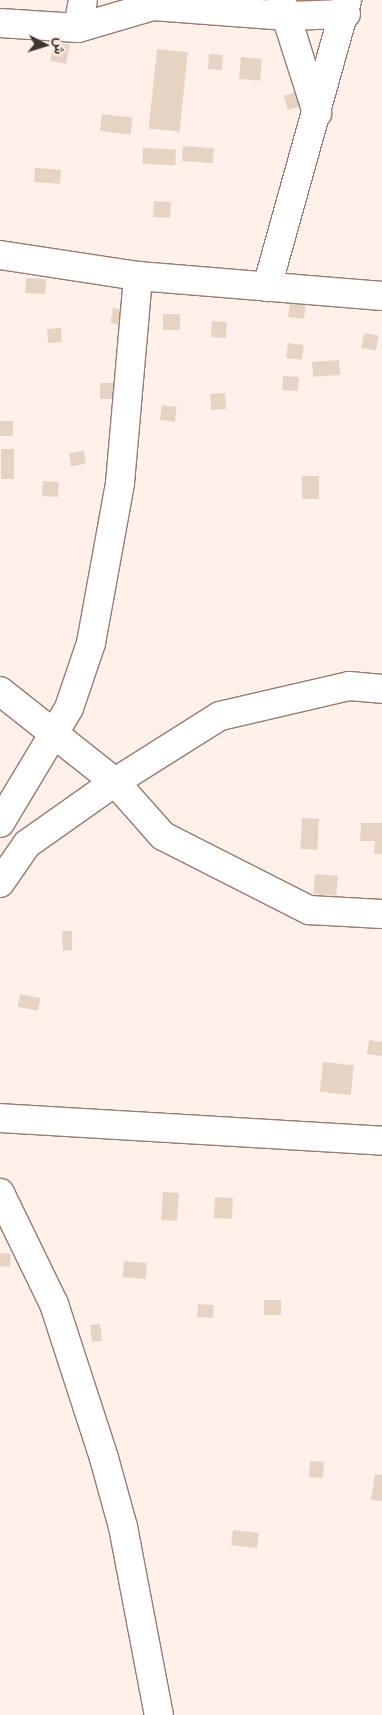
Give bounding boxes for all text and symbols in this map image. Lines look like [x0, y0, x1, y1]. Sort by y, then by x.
north arrow [20, 20, 70, 70]
text: ش [50, 37, 70, 55]

